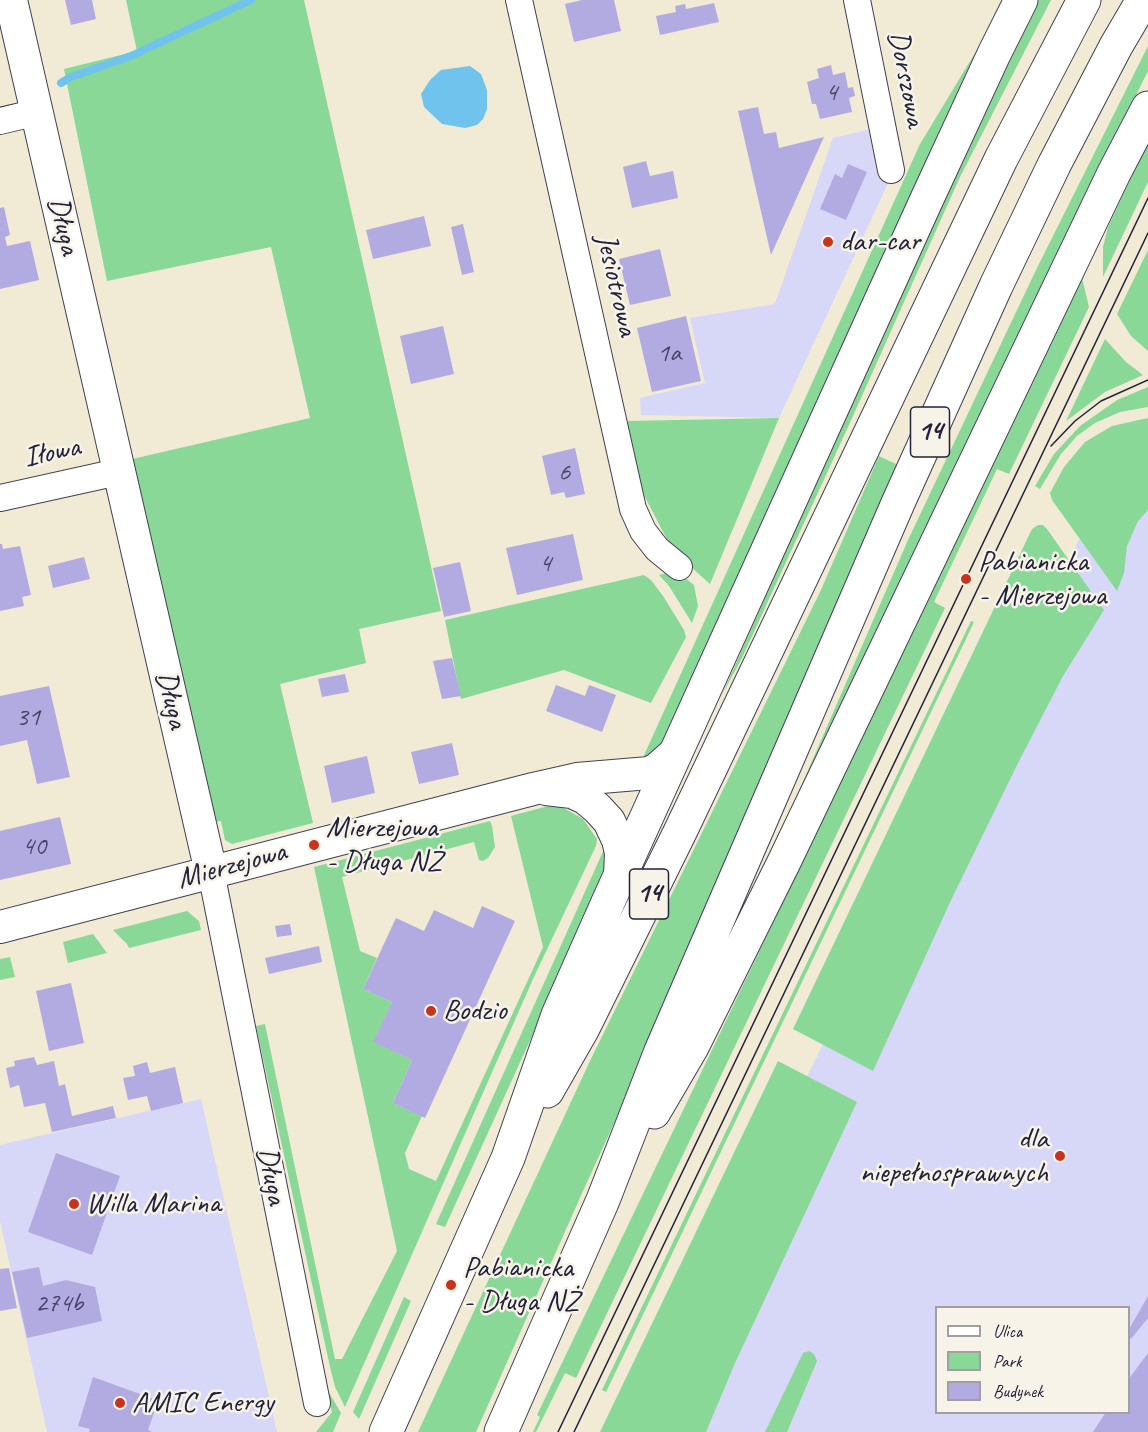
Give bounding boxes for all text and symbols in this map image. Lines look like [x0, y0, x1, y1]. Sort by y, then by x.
street label: Dorszowa [879, 28, 933, 130]
house number: 4 [825, 77, 837, 109]
street label: Długa [39, 194, 87, 258]
place label: dar-car [840, 224, 920, 260]
street label: Jesiotrowa [587, 230, 645, 340]
marker: dar-car [821, 235, 835, 249]
house number: 1a [657, 338, 681, 370]
road number: 14 [910, 407, 950, 457]
street label: Iłowa [21, 430, 83, 476]
house number: 6 [558, 457, 570, 489]
place label: Pabianicka - Mierzejowa [978, 544, 1106, 614]
house number: 4 [539, 548, 551, 580]
marker: Pabianicka - Mierzejowa [959, 572, 973, 586]
street label: Długa [147, 668, 195, 732]
house number: 31 [16, 702, 40, 734]
place label: Mierzejowa - Długa NŻ [326, 810, 442, 880]
house number: 40 [22, 831, 46, 863]
street label: Mierzejowa [174, 834, 290, 898]
marker: Mierzejowa - Długa NŻ [307, 838, 321, 852]
road number: 14 [630, 869, 668, 919]
place label: Bodzio [443, 993, 507, 1029]
marker: Bodzio [424, 1004, 438, 1018]
place label: dla niepełnosprawnych [859, 1121, 1048, 1192]
street label: Długa [248, 1144, 294, 1208]
marker: dla niepełnosprawnych [1053, 1149, 1067, 1163]
place label: Willa Marina [86, 1186, 220, 1222]
marker: Willa Marina [67, 1197, 81, 1211]
place label: Pabianicka - Długa NŻ [463, 1250, 579, 1320]
marker: Pabianicka - Długa NŻ [444, 1278, 458, 1292]
house number: 274b [35, 1288, 83, 1320]
legend [935, 1306, 1130, 1414]
text: Ulica [993, 1320, 1022, 1342]
text: Park [993, 1350, 1022, 1372]
text: Budynek [993, 1380, 1043, 1402]
place label: AMIC Energy [132, 1385, 273, 1421]
marker: AMIC Energy [113, 1396, 127, 1410]

